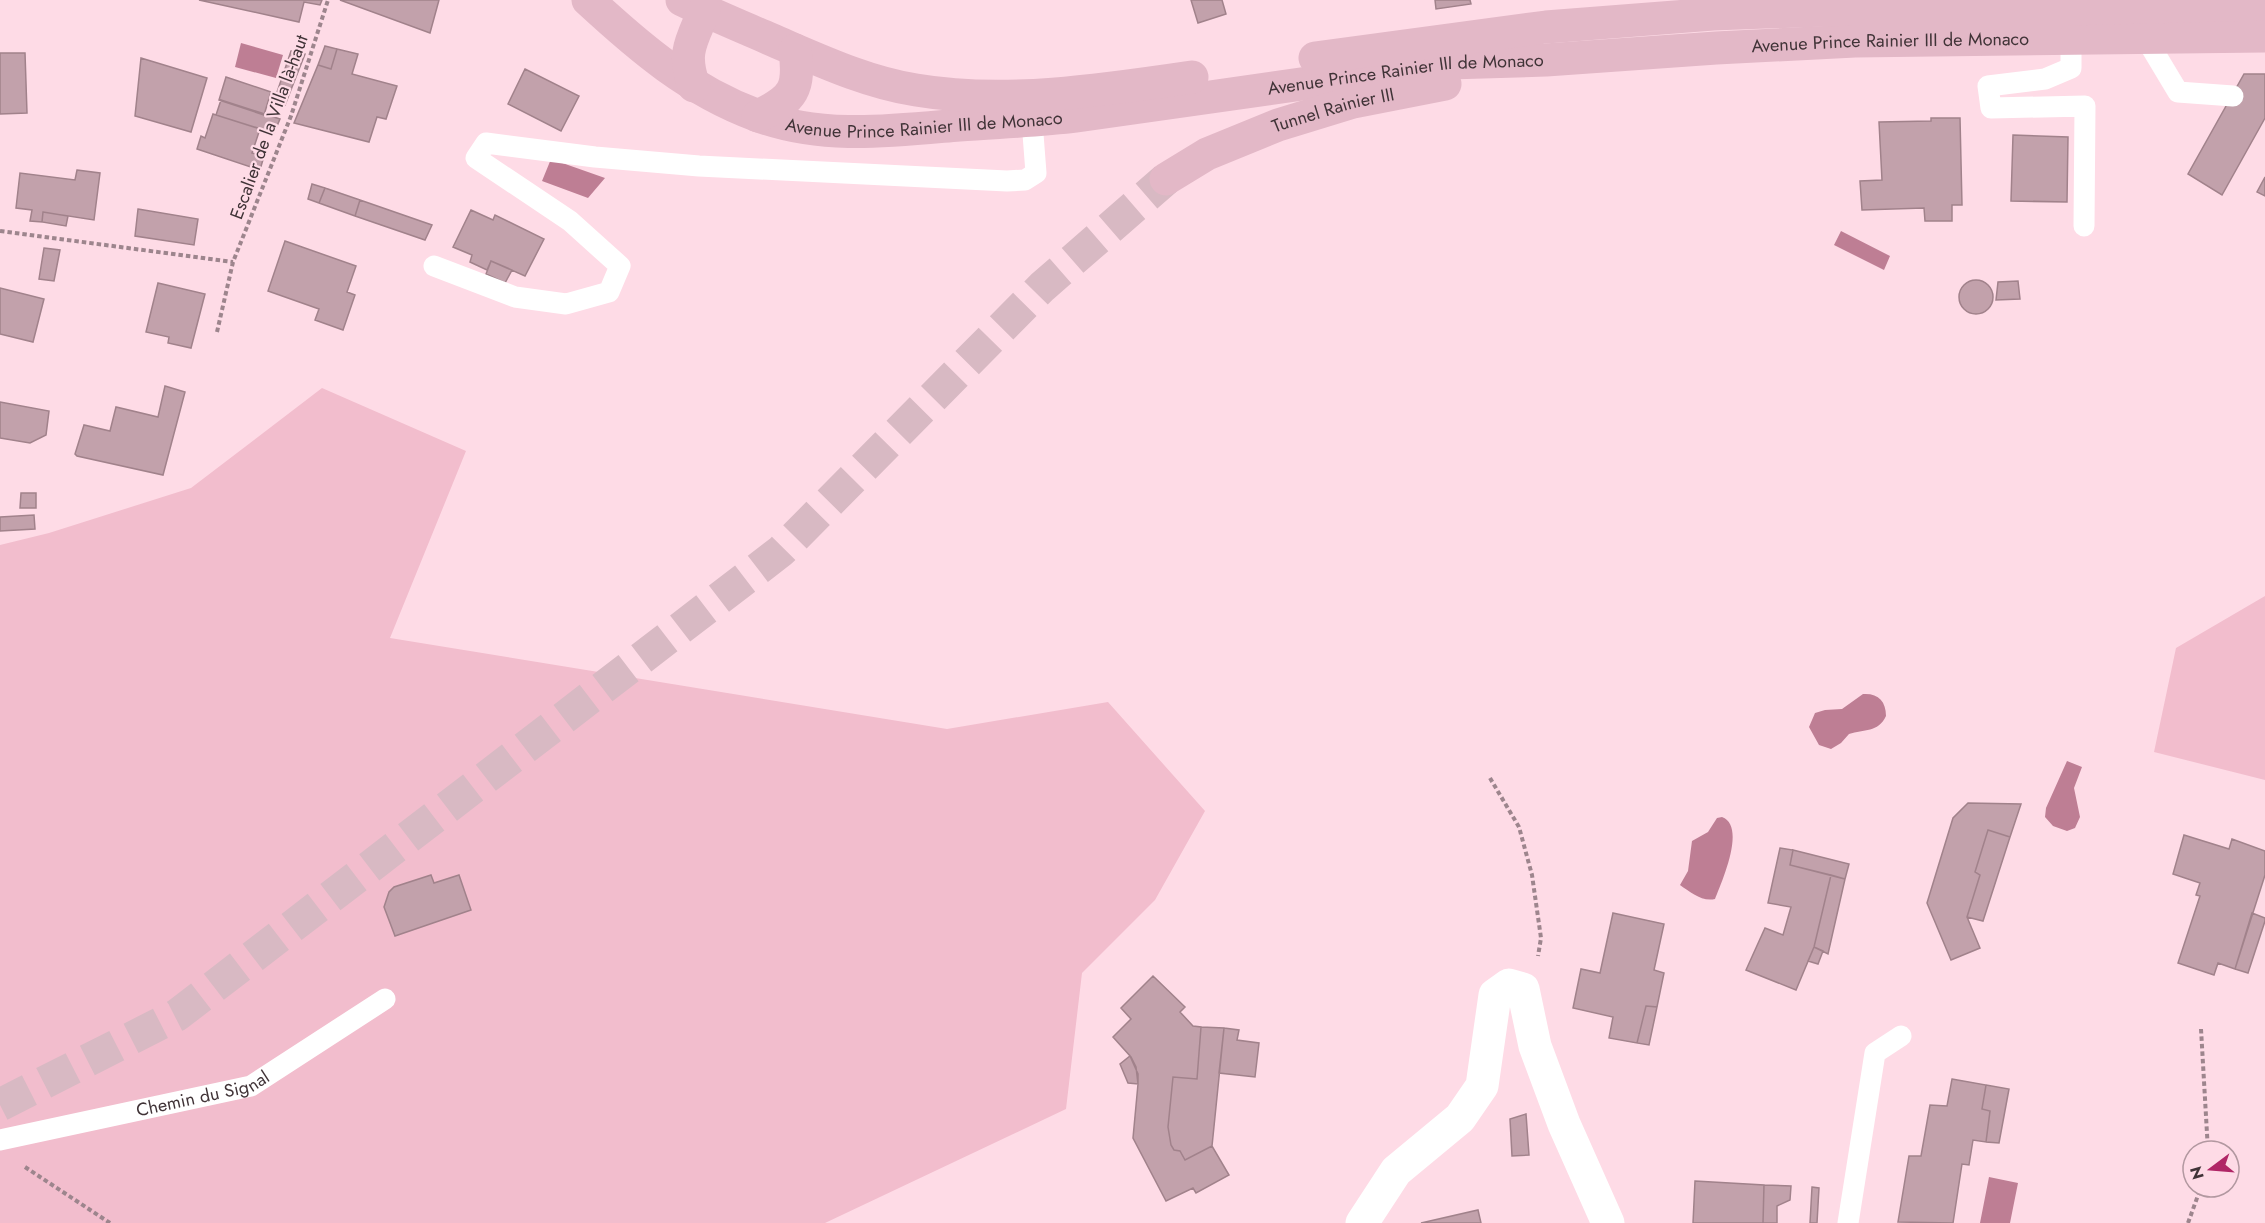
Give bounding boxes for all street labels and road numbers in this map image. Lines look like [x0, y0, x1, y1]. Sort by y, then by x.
street label: Avenue Prince Rainier III de Monaco [1751, 26, 2029, 59]
street label: Escalier de la Villa là-haut [223, 30, 315, 223]
street label: Avenue Prince Rainier III de Monaco [1266, 47, 1544, 102]
street label: Tunnel Rainier III [1268, 81, 1396, 139]
street label: Avenue Prince Rainier III de Monaco [783, 105, 1064, 145]
street label: Chemin du Signal [134, 1064, 275, 1123]

